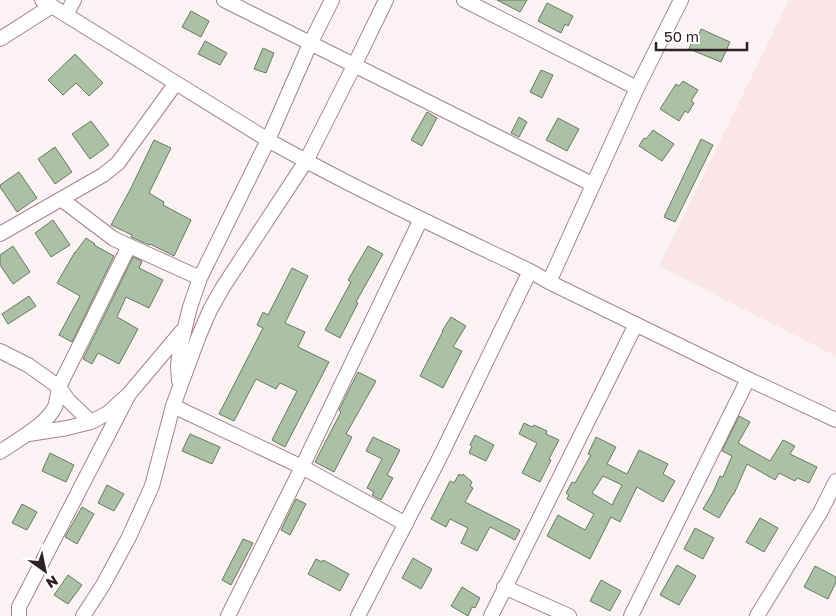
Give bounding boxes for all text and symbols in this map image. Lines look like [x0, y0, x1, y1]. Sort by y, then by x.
scale bar [656, 20, 747, 52]
text: 50 m [664, 27, 699, 45]
north arrow [20, 546, 70, 596]
text: N [43, 572, 61, 592]

